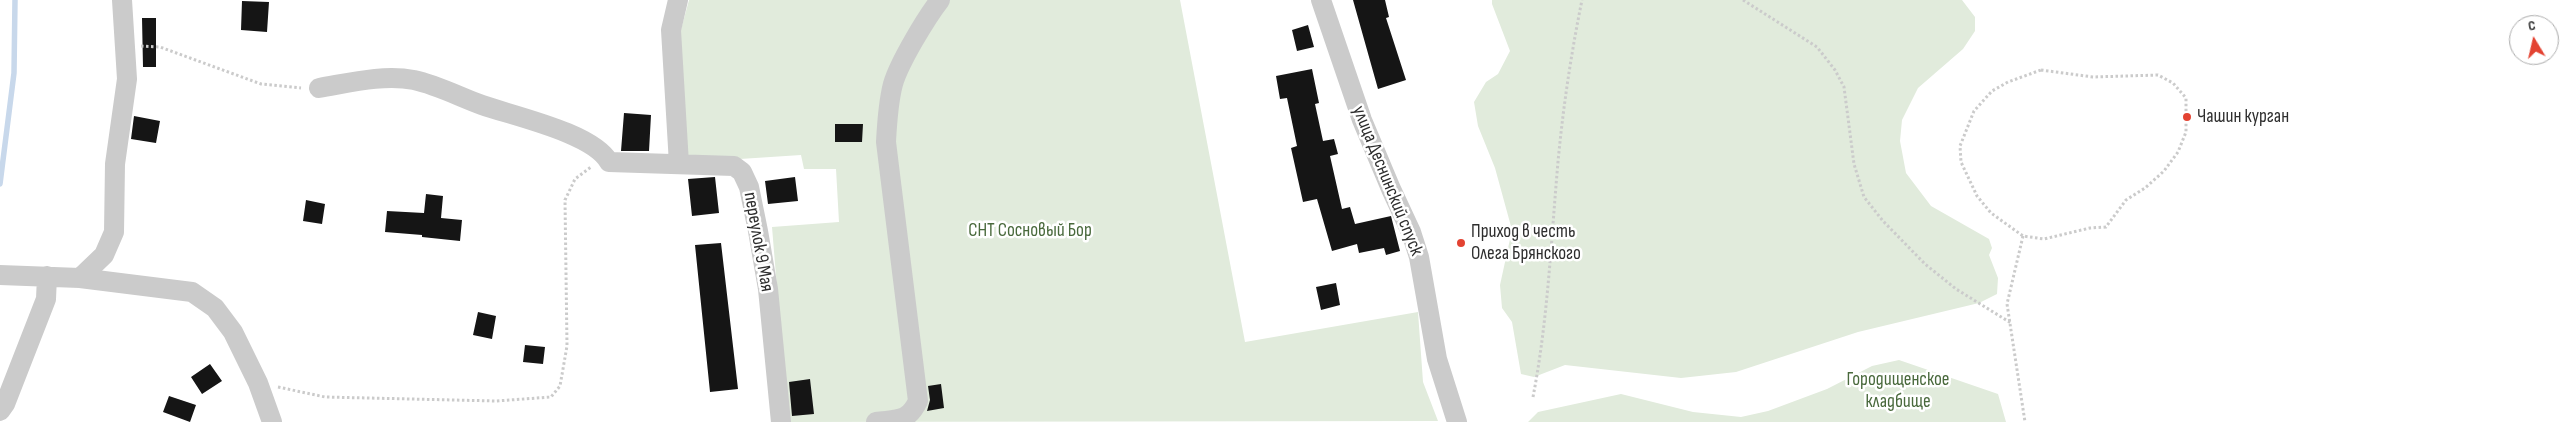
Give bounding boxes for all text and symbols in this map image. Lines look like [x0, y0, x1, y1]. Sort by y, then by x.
north arrow [2509, 15, 2559, 65]
text: С [2527, 17, 2537, 35]
street label: улица Деснинский спуск [1347, 103, 1427, 259]
place label: Чашин курган [2197, 106, 2289, 128]
marker: Чашин курган [2181, 111, 2193, 123]
street label: переулок 9 Мая [738, 190, 778, 294]
park label: СНТ Сосновый Бор [968, 220, 1092, 242]
place label: Приход в честь Олега Брянского [1471, 221, 1581, 265]
marker: Приход в честь Олега Брянского [1455, 237, 1467, 249]
park label: Городищенское кладбище [1847, 369, 1949, 413]

